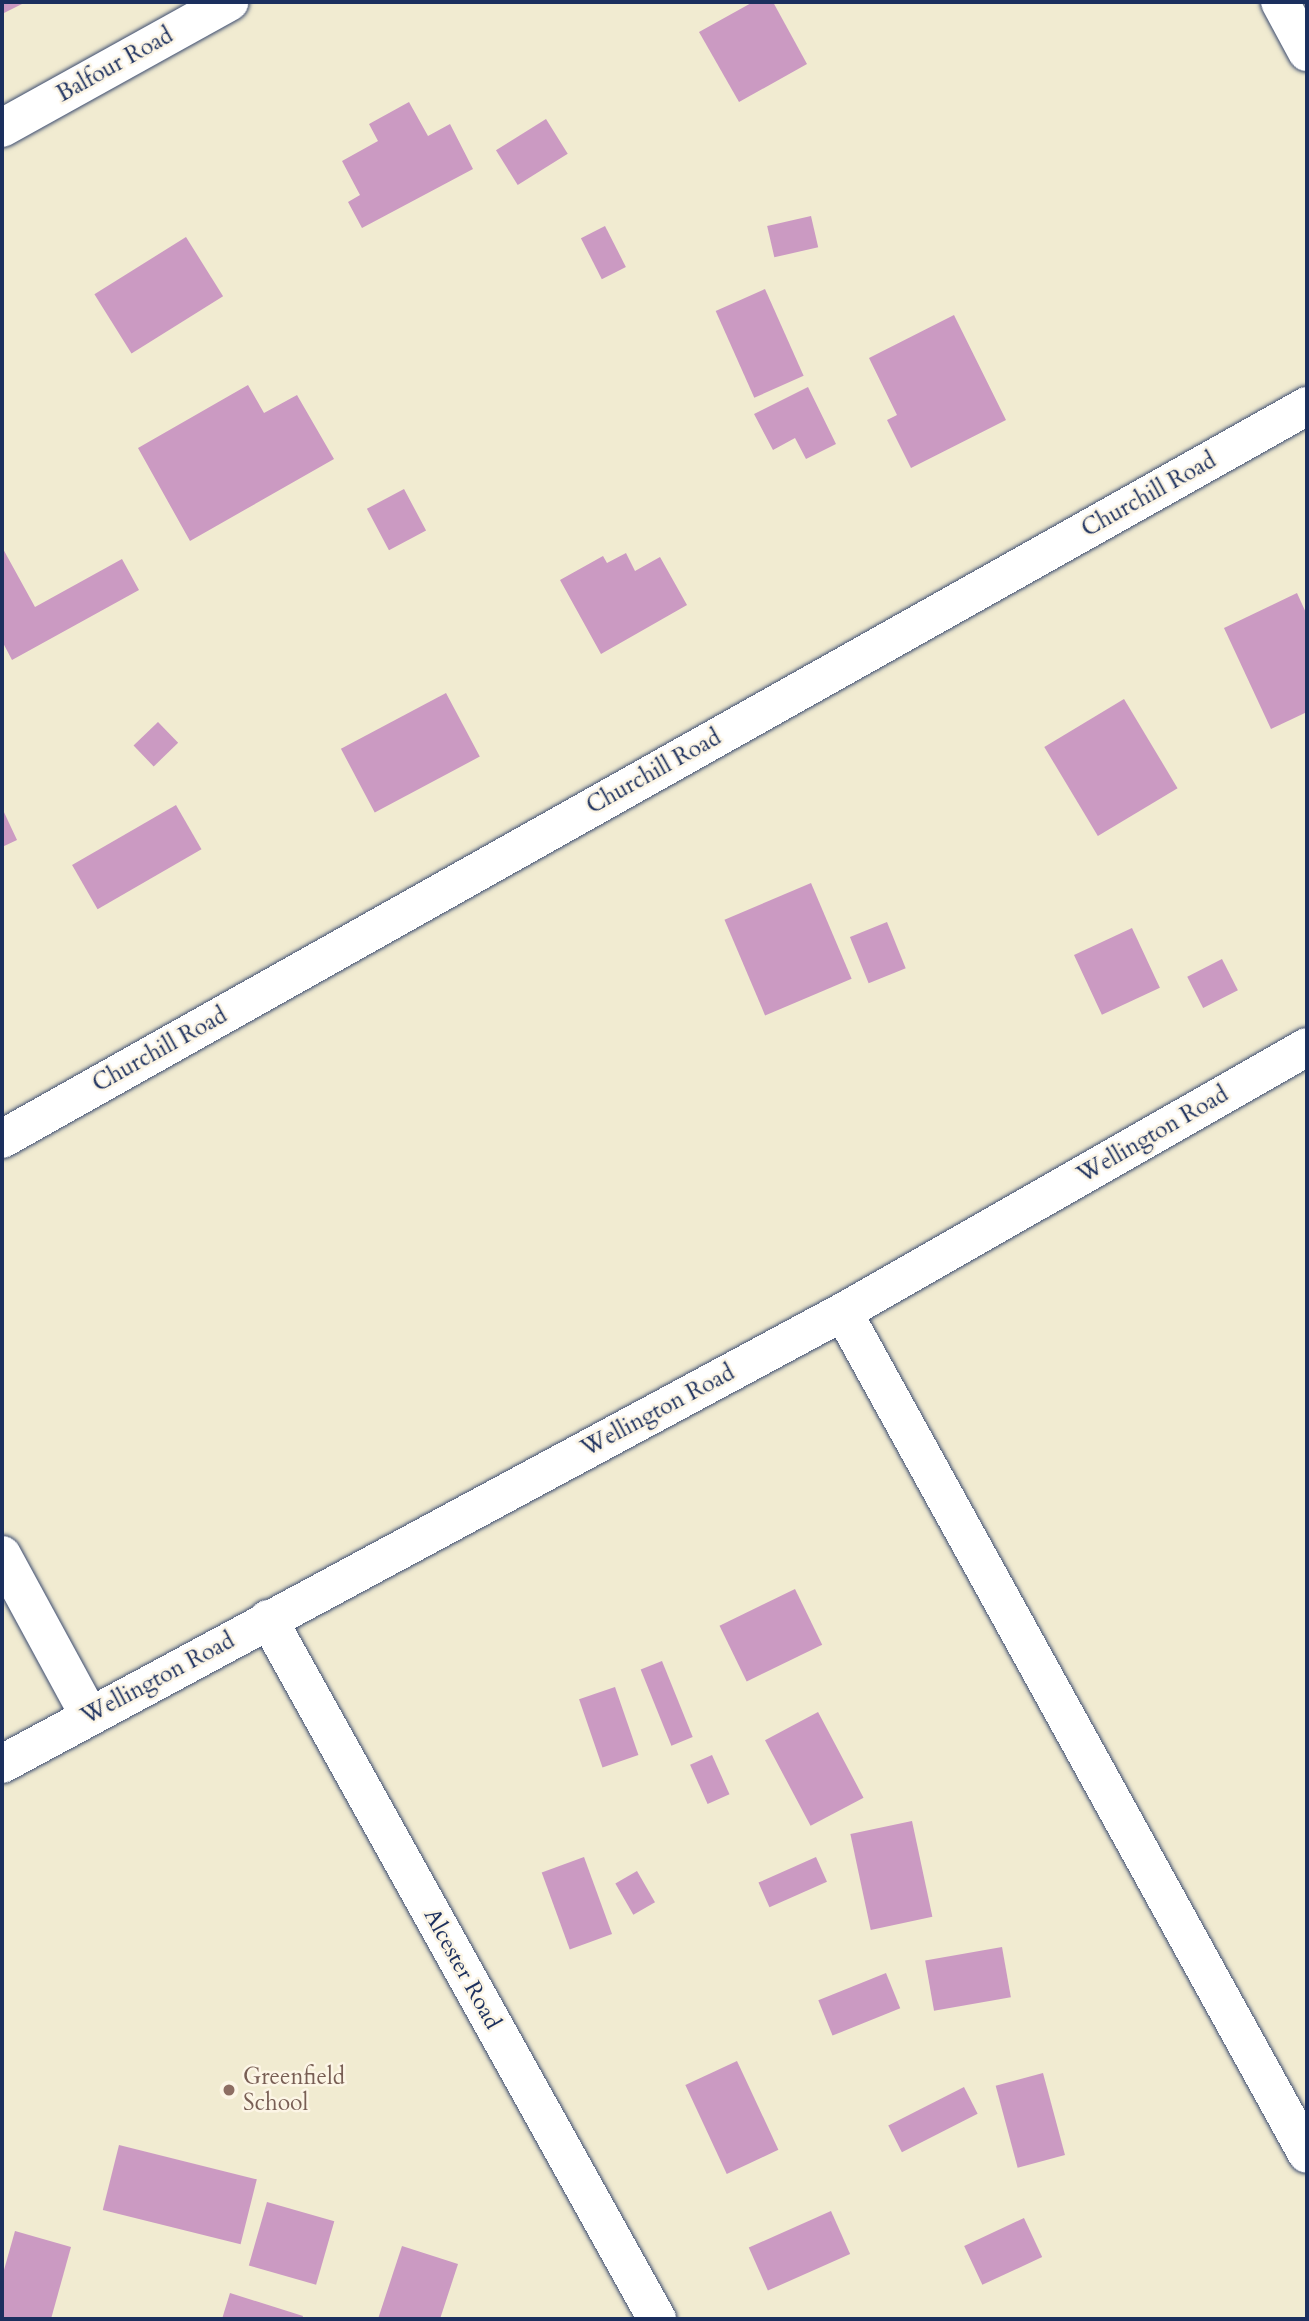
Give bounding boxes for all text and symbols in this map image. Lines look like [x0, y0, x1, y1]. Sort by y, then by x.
street label: Balfour Road [52, 22, 178, 108]
street label: Churchill Road [1077, 447, 1221, 543]
street label: Churchill Road [582, 724, 726, 820]
street label: Churchill Road [88, 1002, 232, 1098]
street label: Wellington Road [1073, 1081, 1233, 1189]
street label: Wellington Road [577, 1359, 739, 1463]
street label: Wellington Road [77, 1627, 239, 1731]
street label: Alcester Road [418, 1904, 506, 2034]
place label: Greenfield School [243, 2063, 345, 2117]
marker: Greenfield School [221, 2082, 237, 2098]

